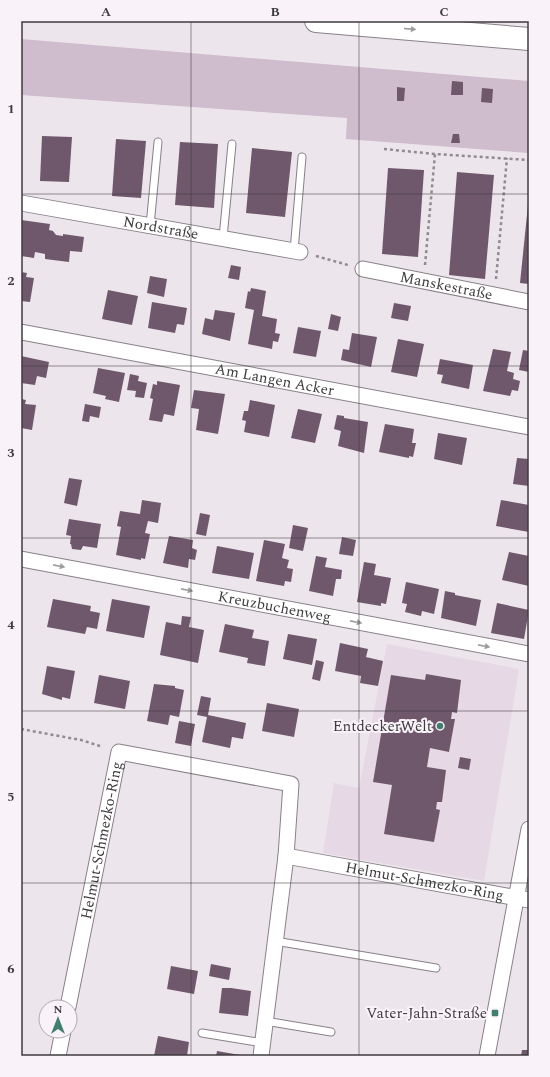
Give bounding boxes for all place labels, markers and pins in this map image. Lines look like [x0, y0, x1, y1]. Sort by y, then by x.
place label: EntdeckerWelt [333, 715, 432, 738]
marker: EntdeckerWelt [435, 721, 445, 731]
place label: Vater-Jahn-Straße [366, 1002, 487, 1025]
marker: Vater-Jahn-Straße [490, 1008, 500, 1018]

